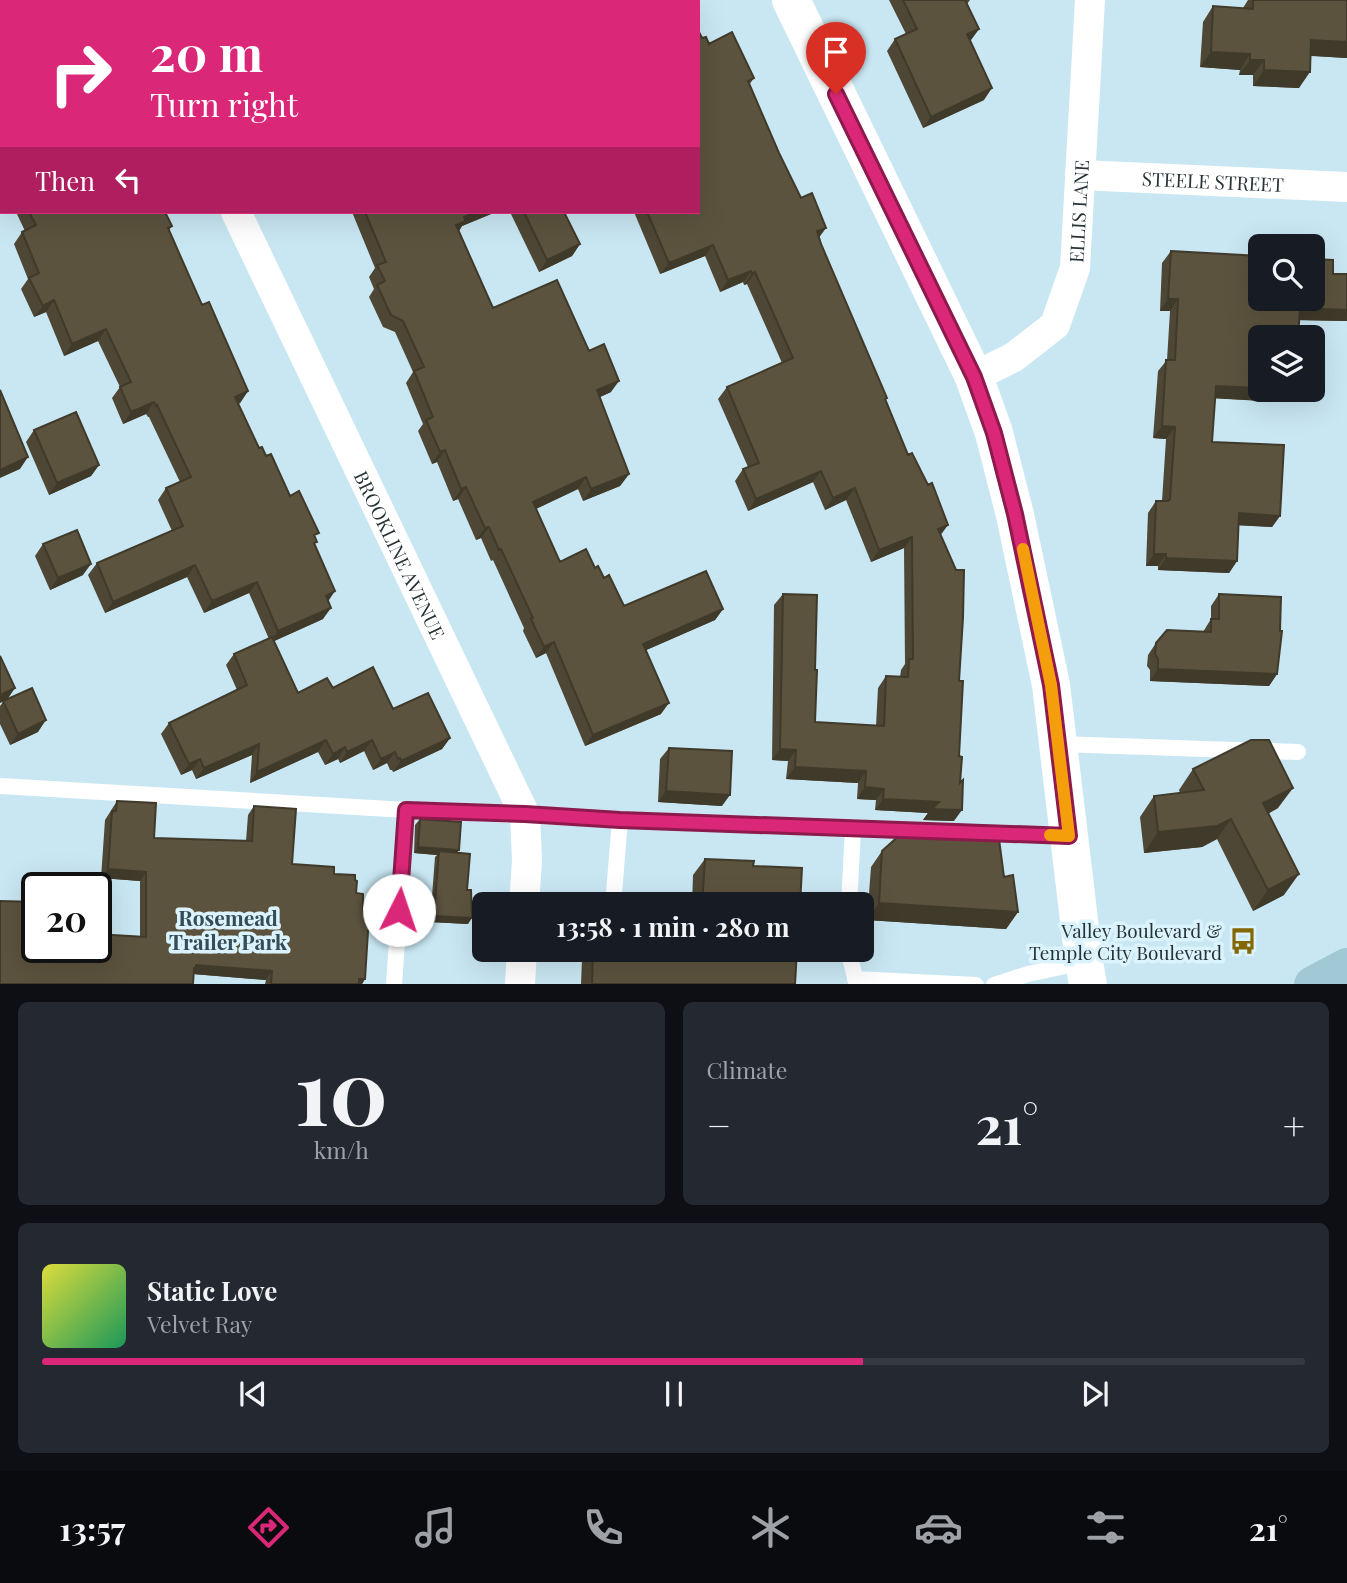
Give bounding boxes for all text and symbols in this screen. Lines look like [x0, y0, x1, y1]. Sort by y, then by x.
text: 20 m [150, 19, 263, 84]
pin [806, 22, 866, 94]
icon: right [35, 28, 126, 119]
icon: arrive [817, 33, 855, 71]
text: Turn right [150, 82, 298, 125]
street label: ELLIS LANE [1062, 159, 1094, 263]
icon: left [109, 161, 147, 199]
text: Then [35, 163, 95, 198]
street label: STEELE STREET [1141, 165, 1285, 197]
map controls [1248, 234, 1325, 402]
button: search [1248, 234, 1325, 311]
button: layers [1248, 325, 1325, 402]
street label: BROOKLINE AVENUE [349, 466, 452, 643]
speed limit sign: 20 [21, 872, 112, 963]
position arrow [362, 873, 436, 947]
district label: Rosemead Trailer Park [169, 903, 288, 955]
text: 13:58 · 1 min · 280 m [556, 909, 790, 944]
place label: Valley Boulevard & Temple City Boulevard [1029, 917, 1222, 965]
bus stop icon: Valley Boulevard & Temple City Boulevard [1228, 926, 1258, 956]
text: 10 [294, 1028, 388, 1149]
text: Climate [707, 1054, 787, 1085]
text: 21° [975, 1089, 1038, 1158]
text: − [707, 1099, 731, 1150]
text: + [1283, 1099, 1305, 1150]
text: km/h [314, 1134, 369, 1165]
text: Static Love [147, 1273, 277, 1308]
text: Velvet Ray [147, 1308, 252, 1339]
icon: previous [234, 1375, 272, 1413]
icon: pause [655, 1375, 693, 1413]
icon: next [1076, 1375, 1114, 1413]
icon: directions [244, 1503, 293, 1552]
icon: music [411, 1503, 460, 1552]
icon: phone [579, 1503, 628, 1552]
icon: climate [746, 1503, 795, 1552]
icon: car [914, 1503, 963, 1552]
icon: filters [1081, 1503, 1130, 1552]
text: 13:57 [59, 1506, 125, 1549]
text: 21° [1249, 1506, 1288, 1549]

